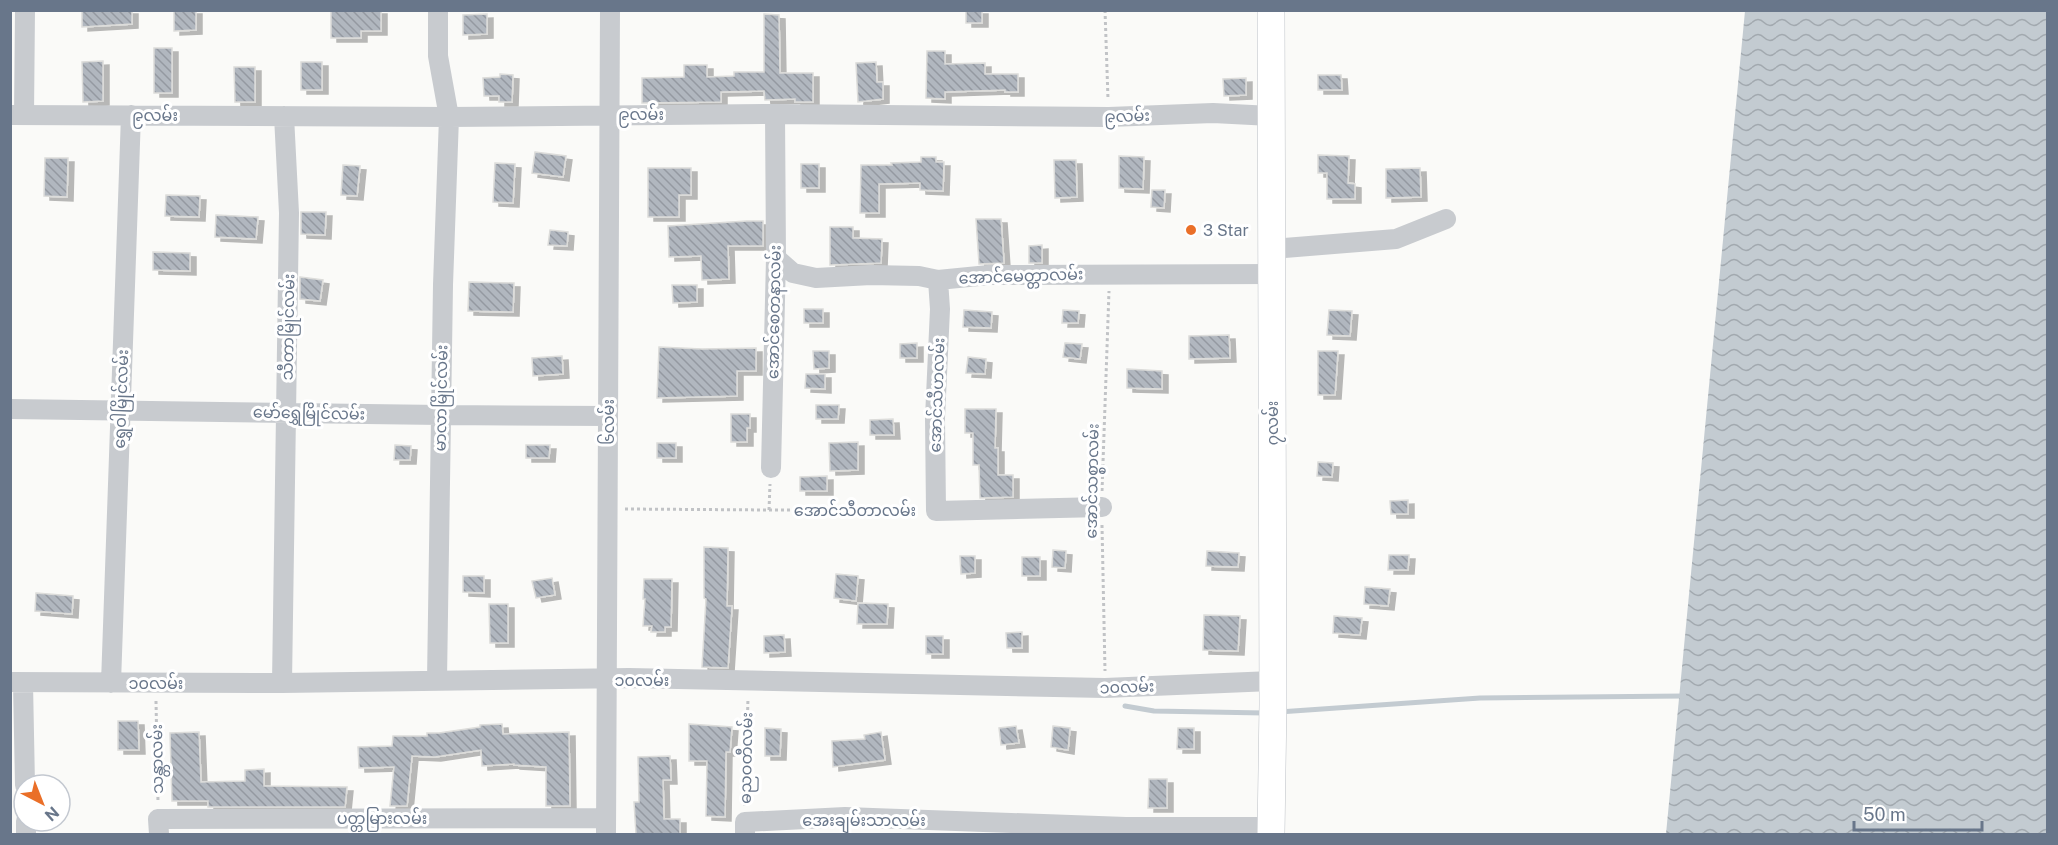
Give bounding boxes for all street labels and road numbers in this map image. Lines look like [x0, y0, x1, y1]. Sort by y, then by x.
street label: ၉လမ်း [618, 103, 664, 128]
street label: ၉လမ်း [132, 104, 178, 129]
street label: ၉လမ်း [1104, 104, 1150, 130]
street label: အောင်စေတနာလမ်း [761, 245, 789, 379]
street label: အောင်မေတ္တာလမ်း [958, 262, 1084, 292]
street label: သီတာမြိုင်လမ်း [276, 273, 302, 381]
street label: အောင်သီဟလမ်း [923, 337, 949, 453]
street label: မာလာမြိုင်လမ်း [429, 344, 455, 452]
street label: ရွှေဝါမြိုင်လမ်း [108, 349, 136, 449]
street label: ၆လမ်း [597, 399, 618, 445]
street label: မော်ရွှေမြိုင်လမ်း [253, 401, 365, 427]
street label: ၇လမ်း [1261, 401, 1286, 445]
street label: အောင်သစ္စာလမ်း [1079, 423, 1107, 539]
street label: အောင်သီတာလမ်း [794, 499, 916, 520]
street label: ၁၀လမ်း [615, 669, 669, 690]
street label: ၁၀လမ်း [129, 672, 183, 693]
street label: ၁၀လမ်း [1099, 675, 1155, 697]
street label: ဓညဝတီလမ်း [734, 712, 760, 804]
street label: သန္တာလမ်း [145, 724, 171, 794]
street label: ပတ္တမြားလမ်း [337, 807, 427, 832]
street label: အေးချမ်းသာလမ်း [802, 809, 926, 834]

